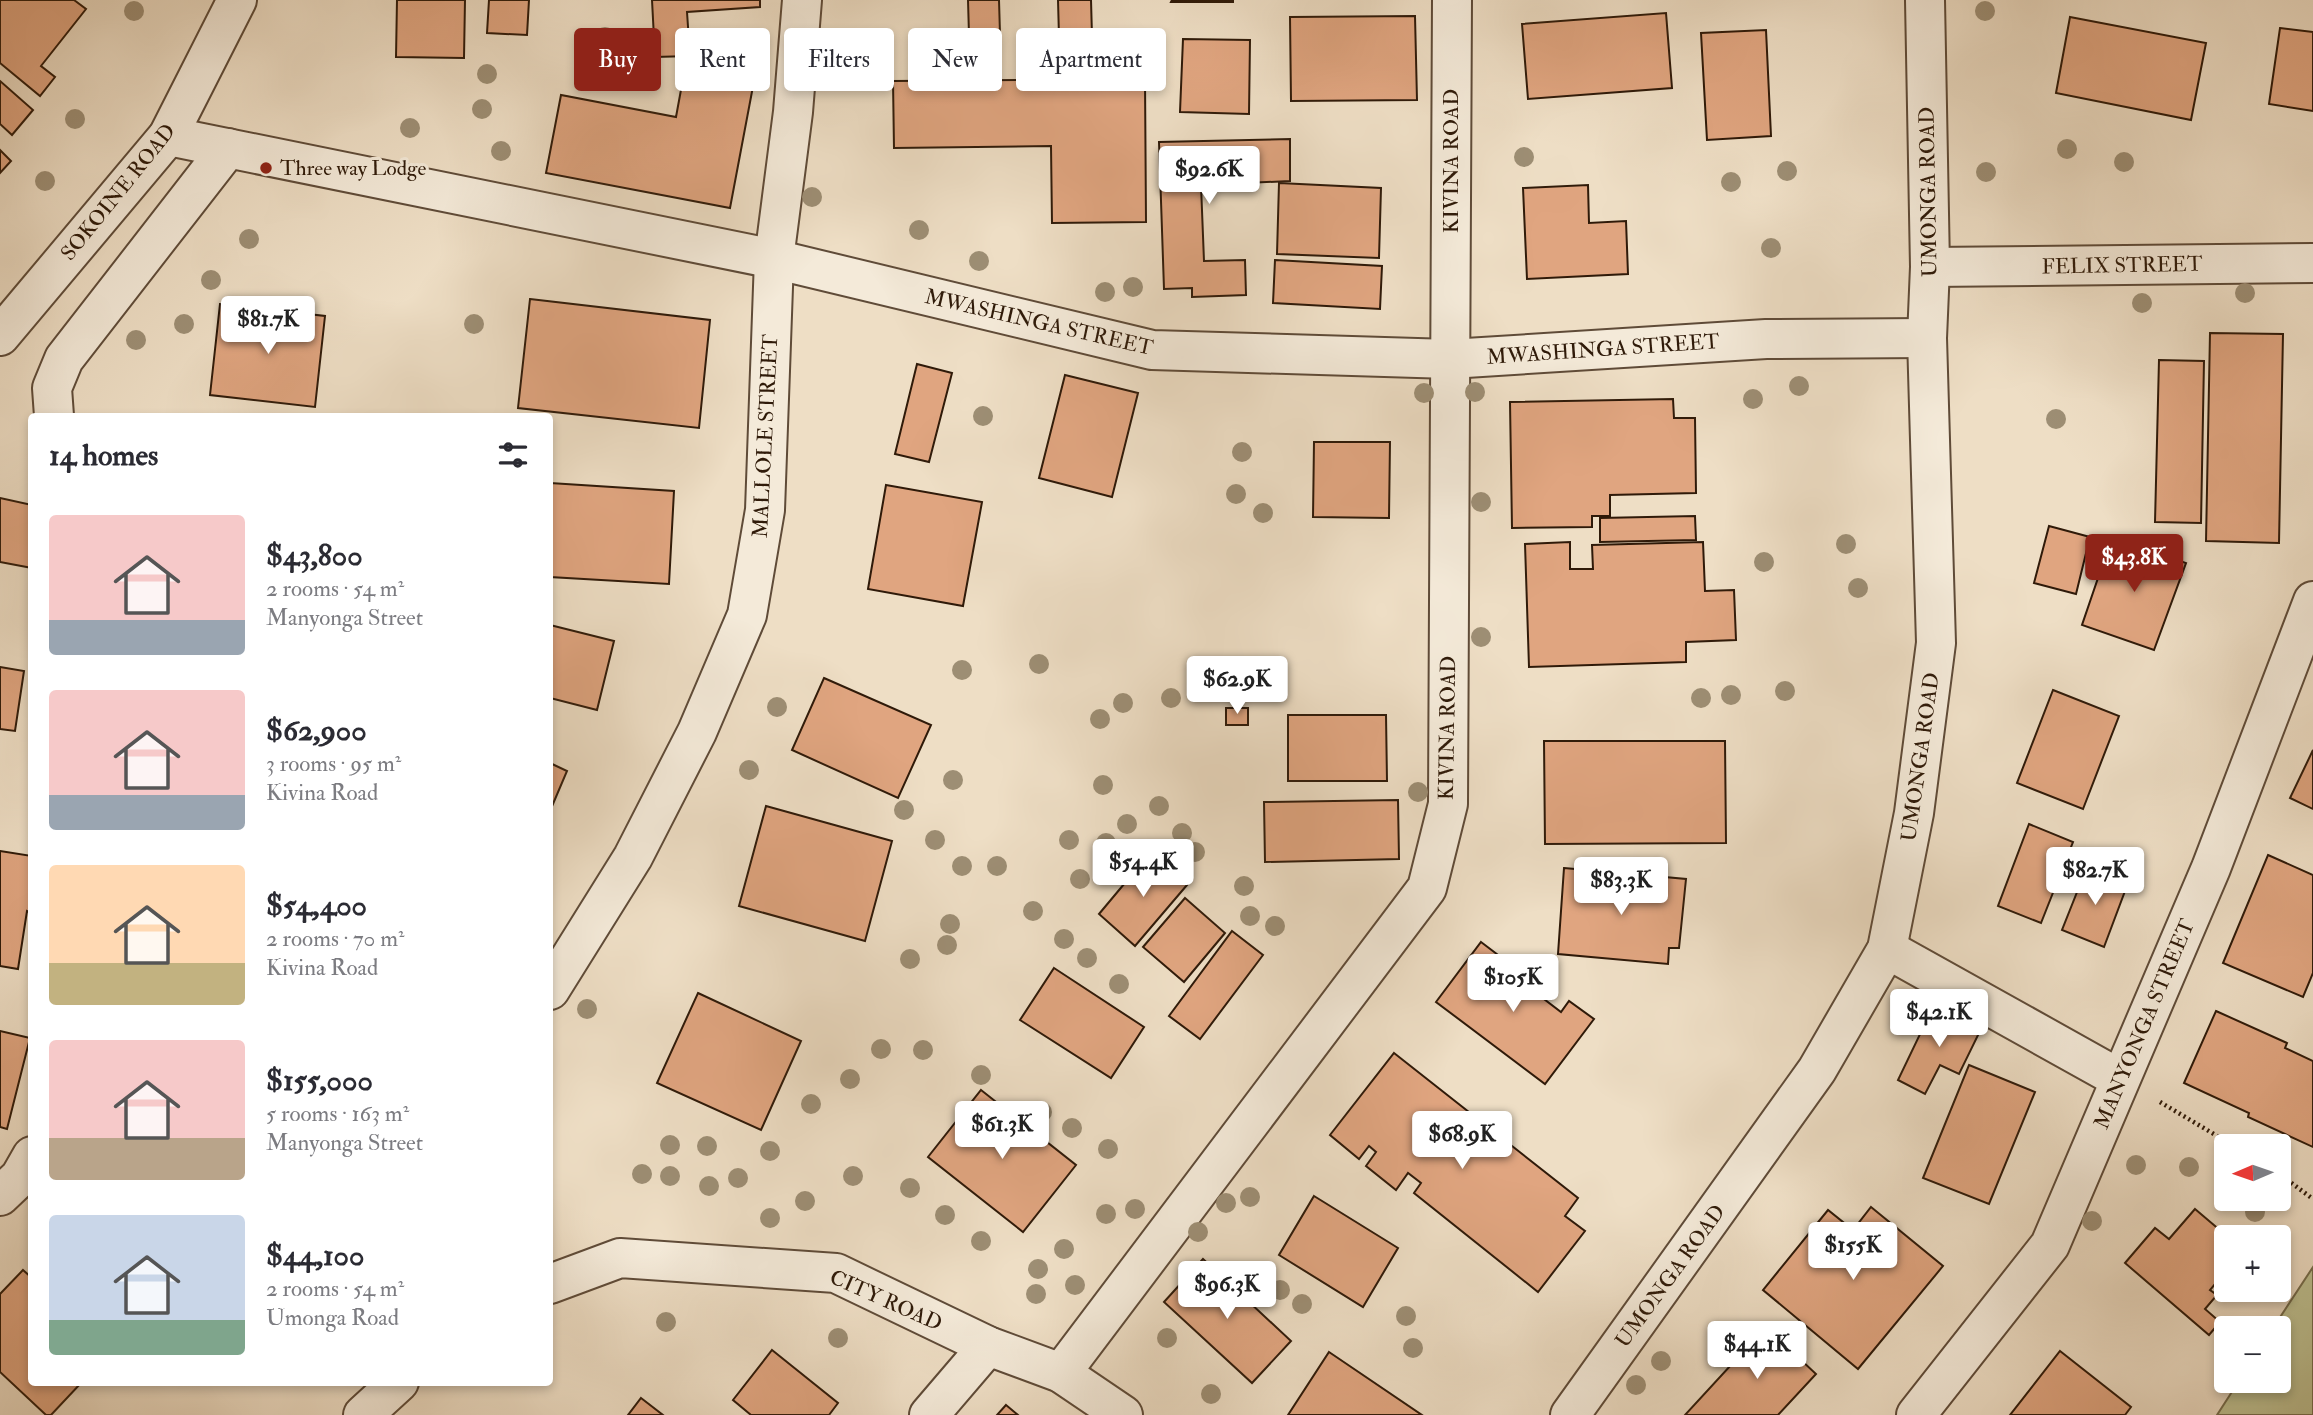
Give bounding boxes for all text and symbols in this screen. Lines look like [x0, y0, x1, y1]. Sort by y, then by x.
chip: Buy [574, 28, 661, 91]
chip: Rent [675, 28, 770, 91]
chip: Filters [784, 28, 894, 91]
chip: New [908, 28, 1002, 91]
chip: Apartment [1016, 28, 1166, 91]
street label: KIVINA ROAD [1438, 89, 1465, 233]
street label: UMONGA ROAD [1914, 107, 1943, 277]
street label: SOKOINE ROAD [55, 118, 182, 266]
pin: $92.6K [1152, 146, 1266, 206]
text: $92.6K [1175, 154, 1243, 183]
place label: Three way Lodge [280, 155, 426, 182]
marker: Three way Lodge [258, 160, 274, 176]
street label: FELIX STREET [2041, 251, 2203, 280]
street label: MWASHINGA STREET [922, 283, 1156, 362]
pin: $81.7K [211, 296, 325, 356]
text: $81.7K [237, 304, 299, 333]
street label: MWASHINGA STREET [1486, 328, 1721, 371]
street label: MALLOLE STREET [747, 333, 784, 539]
icon: filters [494, 436, 532, 474]
text: 14 homes [49, 437, 158, 474]
pin: $43.8K [2077, 534, 2191, 594]
text: $43,800 [266, 537, 363, 574]
text: $43.8K [2101, 542, 2167, 571]
icon: home [105, 543, 189, 627]
text: 2 rooms · 54 m² [266, 574, 404, 603]
text: Manyonga Street [266, 603, 423, 632]
pin: $62.9K [1180, 656, 1294, 716]
street label: KIVINA ROAD [1433, 656, 1462, 800]
text: $62.9K [1203, 664, 1271, 693]
street label: UMONGA ROAD [1895, 671, 1946, 843]
text: $62,900 [266, 712, 367, 749]
icon: home [105, 718, 189, 802]
text: 3 rooms · 95 m² [266, 749, 401, 778]
text: Kivina Road [266, 778, 378, 807]
pin: $54.4K [1086, 839, 1200, 899]
text: $54.4K [1109, 847, 1177, 876]
pin: $82.7K [2038, 848, 2152, 907]
text: $82.7K [2062, 855, 2128, 884]
pin: $83.3K [1564, 858, 1678, 917]
text: $83.3K [1590, 865, 1652, 894]
text: $54,400 [266, 887, 367, 924]
icon: home [105, 893, 189, 977]
street label: MANYONGA STREET [2088, 915, 2201, 1133]
text: 2 rooms · 70 m² [266, 924, 405, 953]
text: Kivina Road [266, 953, 378, 982]
pin: $105K [1464, 954, 1562, 1014]
text: $105K [1483, 962, 1543, 991]
pin: $42.1K [1882, 990, 1996, 1049]
text: $42.1K [1906, 997, 1972, 1026]
text: $155,000 [266, 1062, 373, 1099]
icon: home [105, 1068, 189, 1152]
text: 5 rooms · 163 m² [266, 1099, 409, 1128]
pin: $61.3K [945, 1102, 1059, 1161]
text: $61.3K [971, 1109, 1033, 1138]
pin: $68.9K [1405, 1112, 1519, 1171]
text: $68.9K [1428, 1119, 1496, 1148]
text: Manyonga Street [266, 1128, 423, 1157]
north arrow [2214, 1134, 2291, 1211]
map controls [2214, 1134, 2291, 1393]
street label: UMONGA ROAD [1609, 1199, 1731, 1353]
pin: $155K [1804, 1222, 1902, 1282]
button: + [2214, 1225, 2291, 1302]
text: $155K [1824, 1230, 1882, 1259]
text: $44,100 [266, 1237, 364, 1274]
icon: home [105, 1243, 189, 1327]
pin: $96.3K [1170, 1262, 1284, 1321]
street label: CITY ROAD [825, 1264, 946, 1337]
text: $96.3K [1194, 1269, 1260, 1298]
text: 2 rooms · 54 m² [266, 1274, 404, 1303]
text: Umonga Road [266, 1303, 399, 1332]
button: − [2214, 1316, 2291, 1393]
pin: $44.1K [1700, 1322, 1814, 1381]
text: $44.1K [1723, 1329, 1791, 1358]

